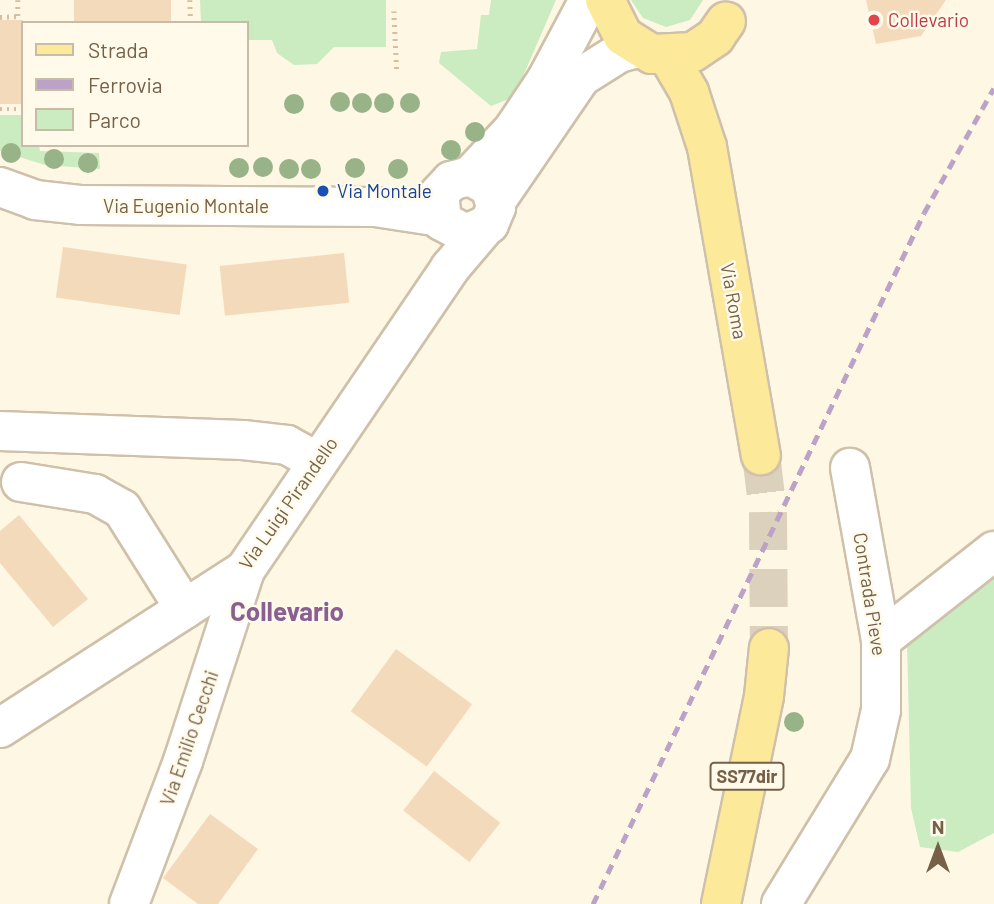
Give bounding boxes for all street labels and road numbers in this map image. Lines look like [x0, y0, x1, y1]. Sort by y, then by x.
street label: Via Eugenio Montale [103, 195, 269, 217]
street label: Via Roma [716, 261, 752, 341]
street label: Via Luigi Pirandello [234, 432, 342, 574]
street label: Contrada Pieve [849, 531, 891, 657]
street label: Via Emilio Cecchi [155, 667, 223, 809]
road number: SS77dir [708, 762, 786, 790]

